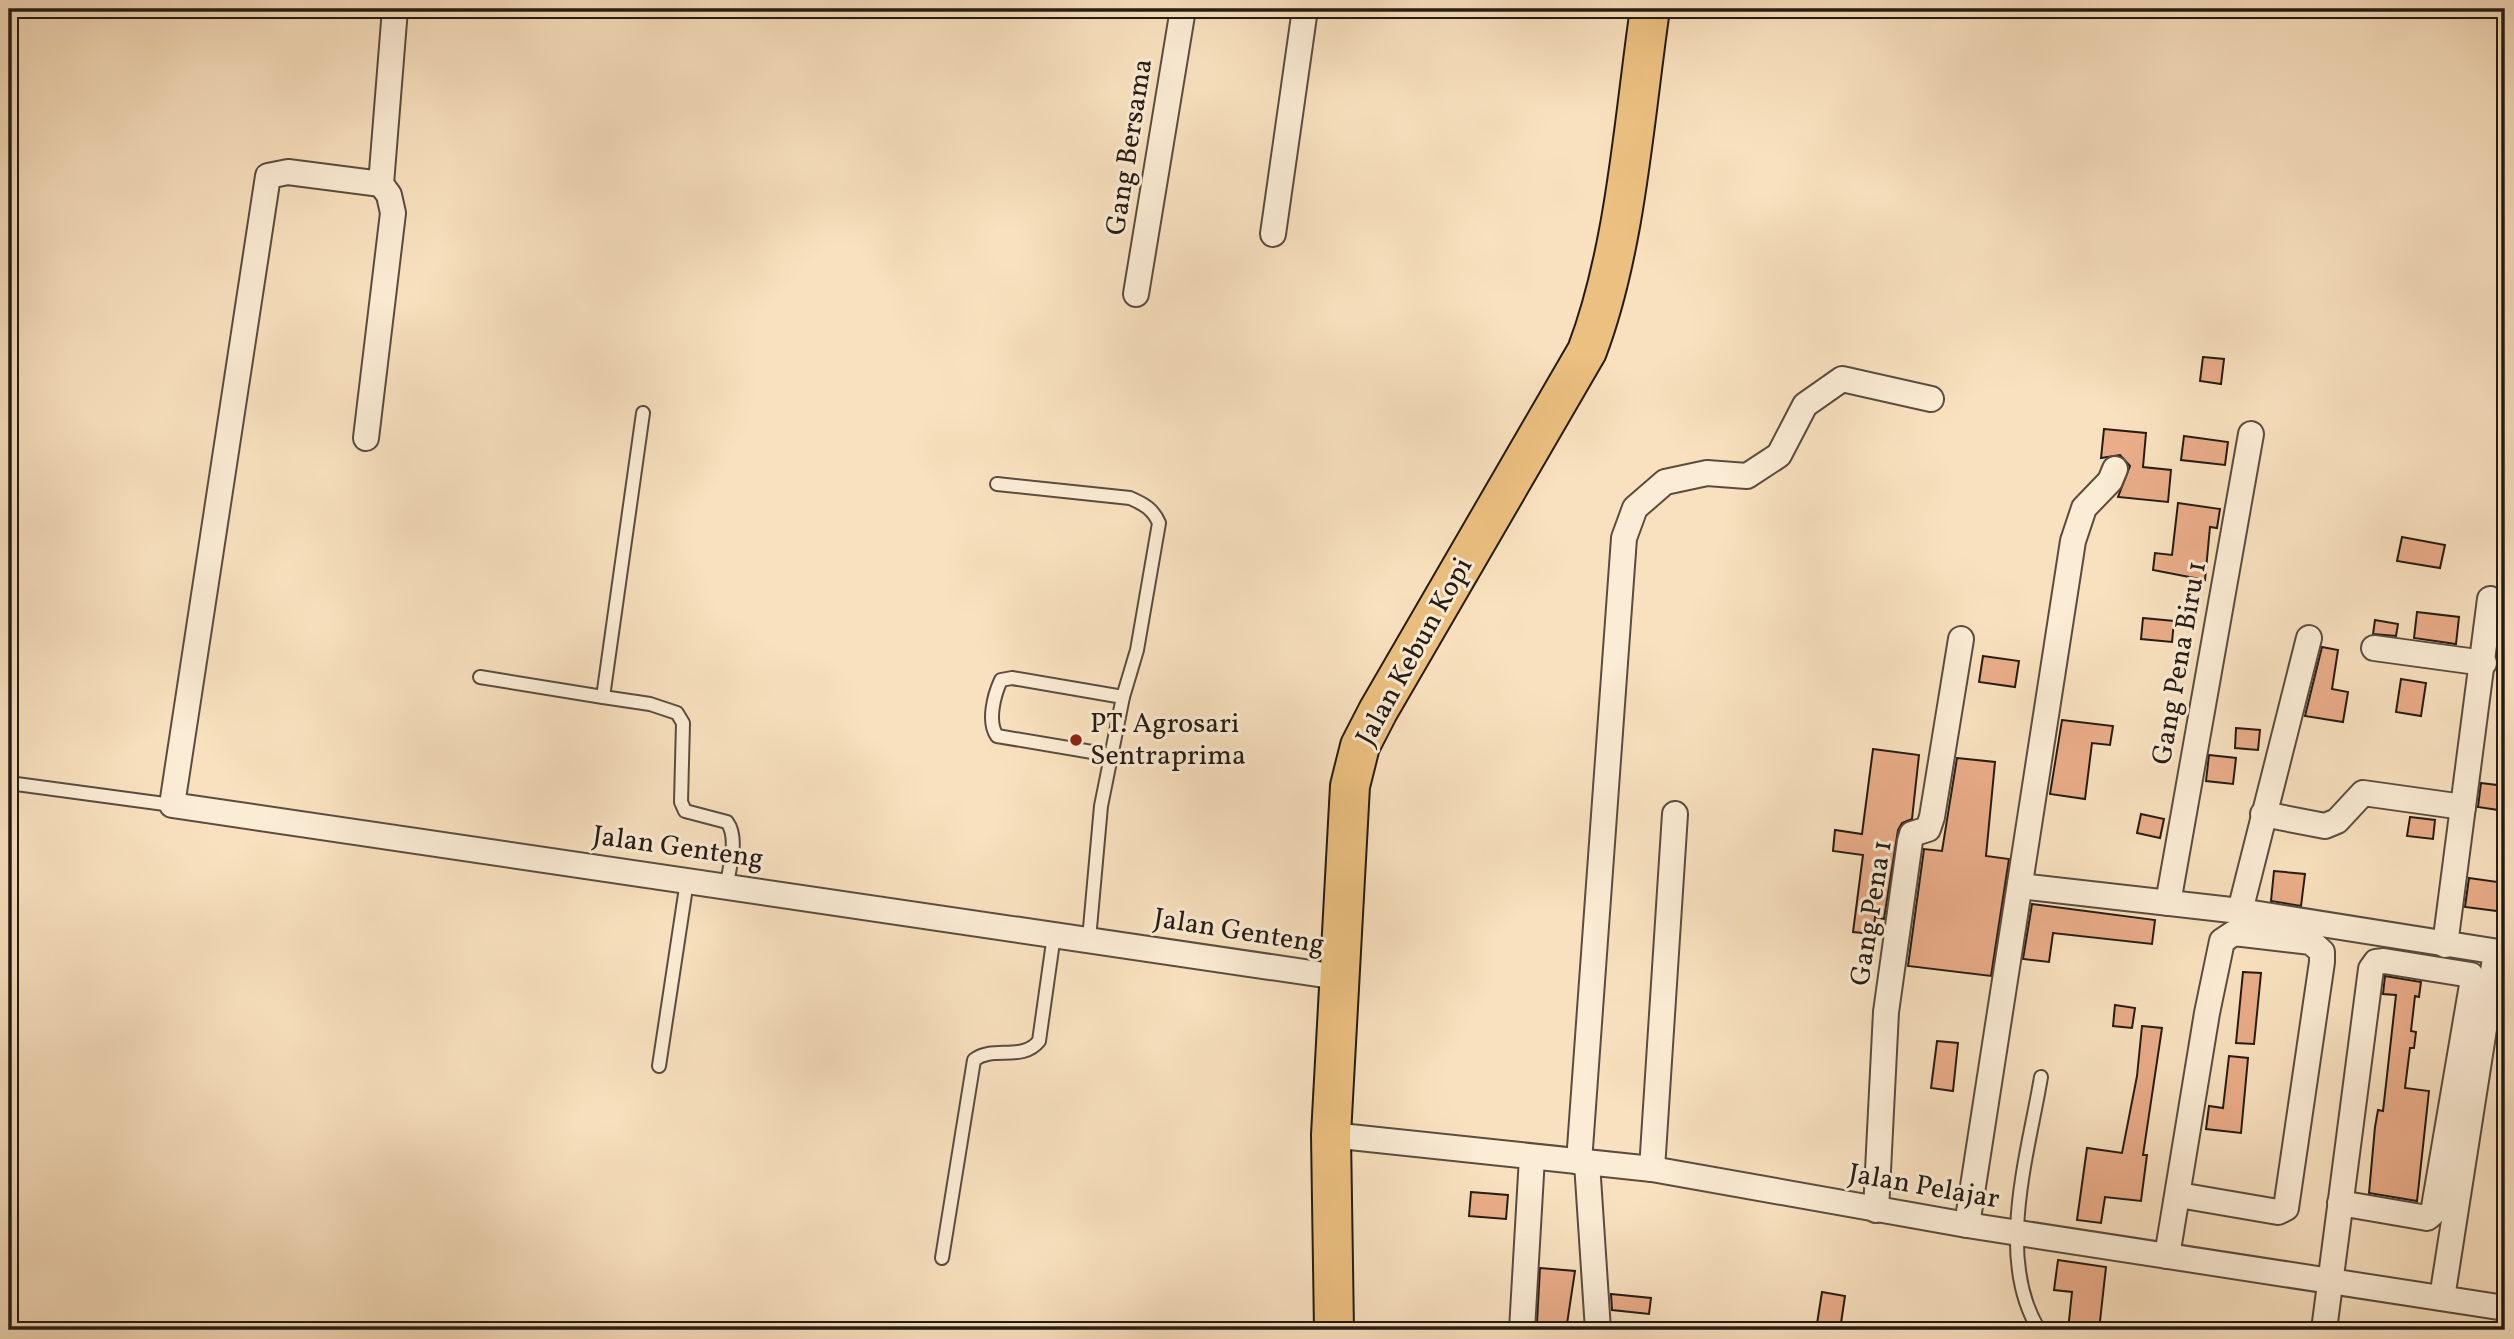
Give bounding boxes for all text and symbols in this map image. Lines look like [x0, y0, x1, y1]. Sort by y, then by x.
street label: Gang Bersama [1097, 56, 1163, 238]
street label: Jalan Kebun Kopi [1347, 551, 1483, 753]
street label: Gang Pena Biru 1 [2143, 558, 2217, 768]
place label: PT. Agrosari Sentraprima [1090, 705, 1246, 776]
marker: PT. Agrosari Sentraprima [1068, 732, 1084, 748]
street label: Jalan Genteng [590, 817, 766, 879]
street label: Gang Pena 1 [1841, 837, 1903, 989]
street label: Jalan Genteng [1151, 899, 1327, 965]
street label: Jalan Pelajar [1845, 1155, 2003, 1220]

